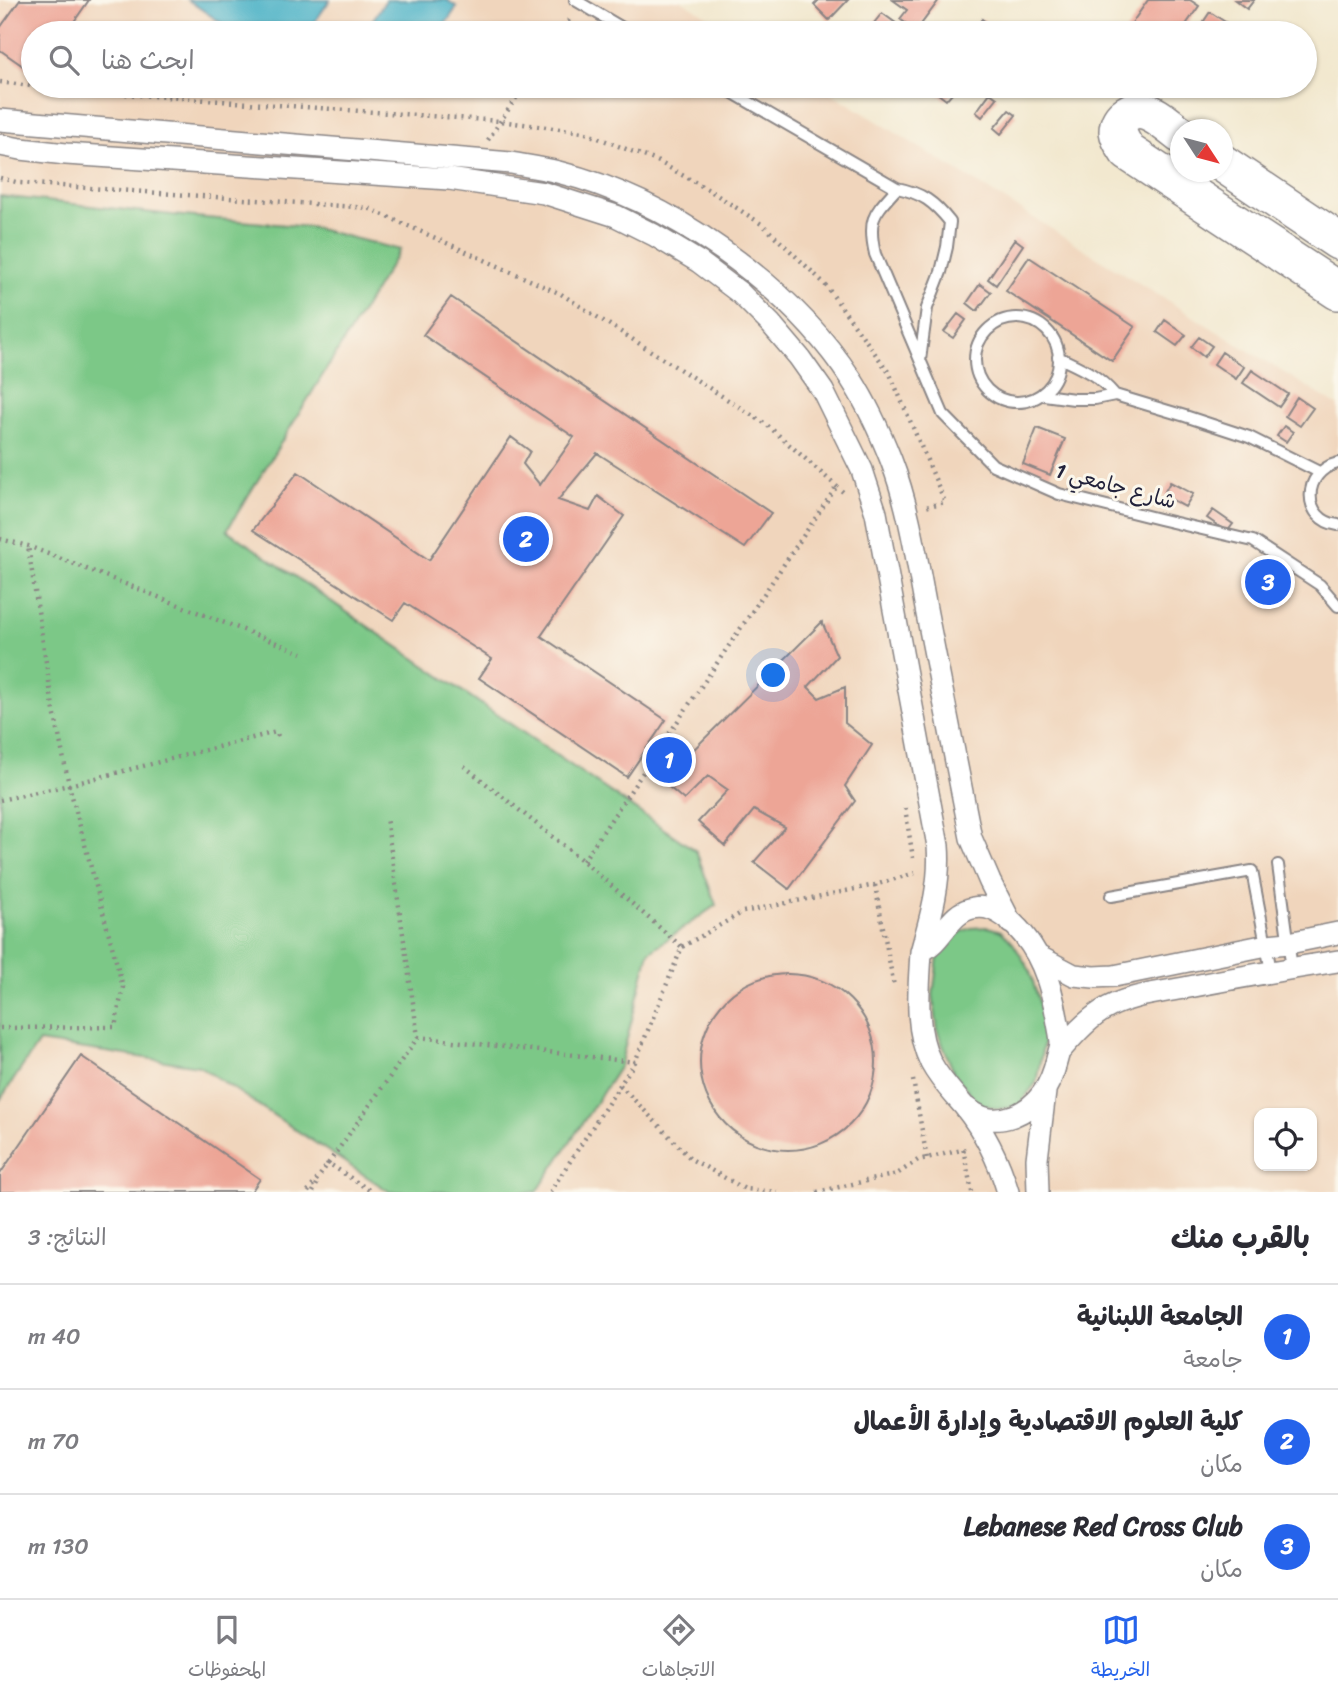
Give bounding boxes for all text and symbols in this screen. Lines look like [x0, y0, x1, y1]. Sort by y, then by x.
search box [21, 21, 1317, 98]
text: ابحث هنا [101, 37, 195, 83]
icon: search [45, 41, 83, 79]
north arrow [1170, 119, 1233, 182]
street label: شارع جامعي 1 [1051, 452, 1181, 520]
pin: 2 [503, 513, 549, 565]
pin: 3 [1245, 556, 1291, 608]
your location [756, 658, 790, 692]
pin: 1 [646, 734, 692, 786]
map controls [1254, 1108, 1317, 1171]
button: locate [1254, 1108, 1317, 1171]
text: بالقرب منك [1171, 1211, 1310, 1265]
text: النتائج: 3 [28, 1217, 107, 1258]
text: الجامعة اللبنانية [1077, 1293, 1243, 1339]
text: 40 m [28, 1316, 81, 1357]
text: 1 [1282, 1316, 1292, 1357]
text: جامعة [1183, 1339, 1243, 1380]
text: كلية العلوم الاقتصادية وإدارة الأعمال [853, 1398, 1243, 1444]
text: 70 m [28, 1421, 79, 1462]
text: 2 [1280, 1421, 1294, 1462]
text: مكان [1200, 1444, 1243, 1485]
text: Lebanese Red Cross Club [963, 1503, 1243, 1549]
text: 130 m [28, 1526, 89, 1567]
text: 3 [1281, 1526, 1293, 1567]
text: مكان [1200, 1549, 1243, 1590]
tab: المحفوظات [188, 1611, 266, 1686]
tab: الاتجاهات [642, 1611, 715, 1686]
tab: الخريطة [1091, 1611, 1150, 1686]

